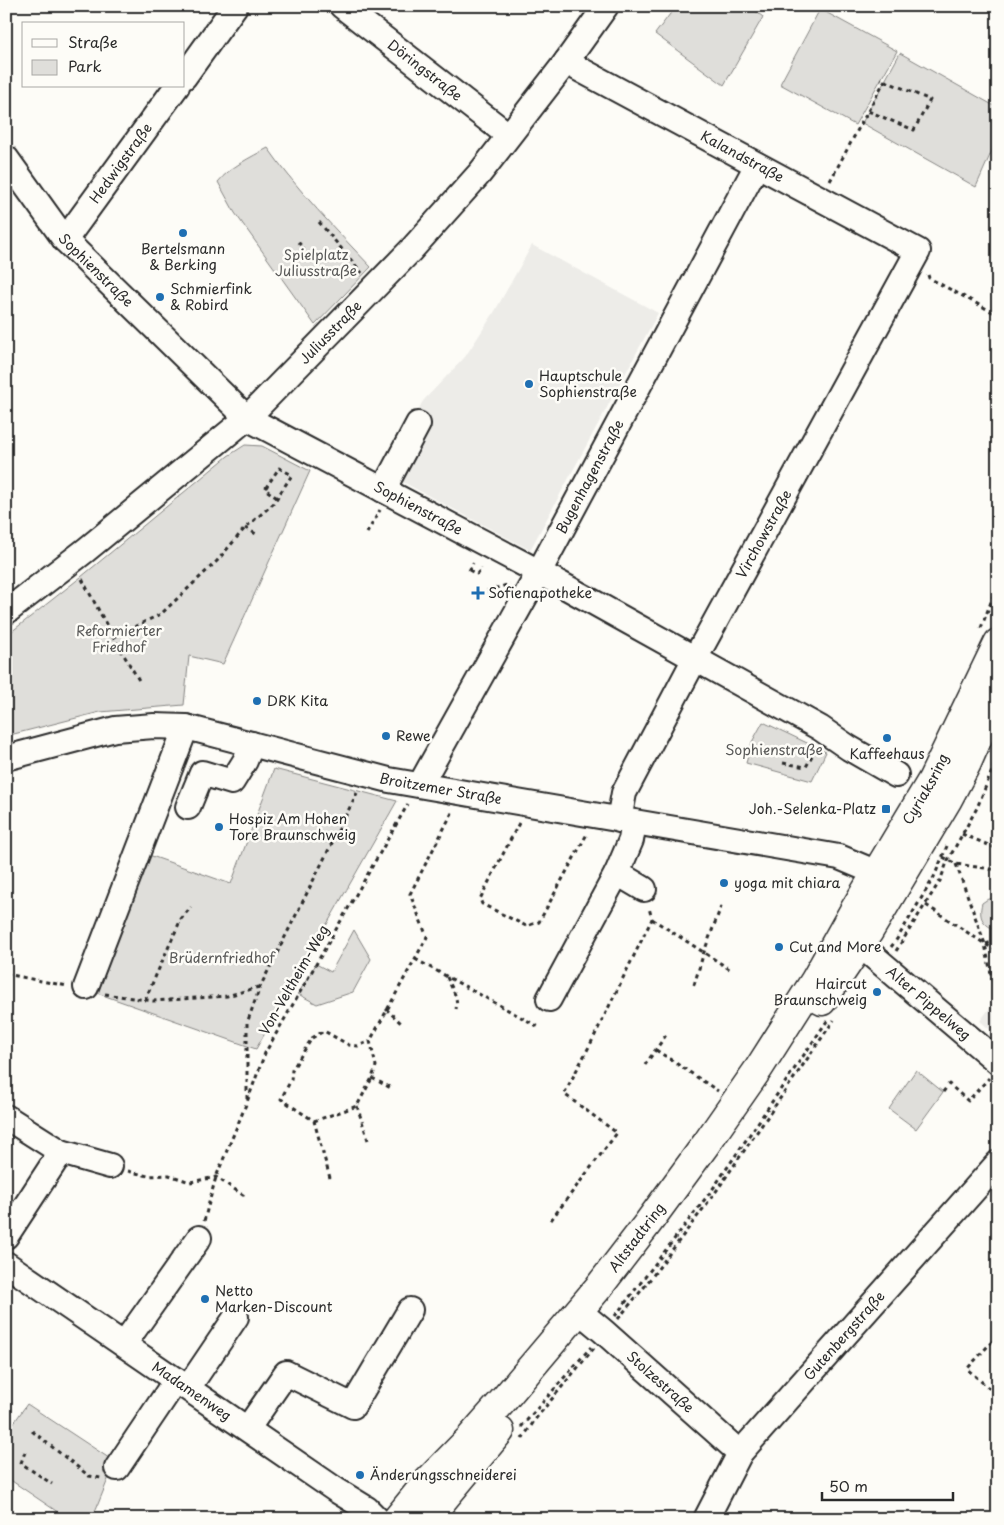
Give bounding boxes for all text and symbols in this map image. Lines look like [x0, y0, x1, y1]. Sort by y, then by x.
legend [22, 22, 185, 88]
text: Straße [68, 30, 118, 53]
street label: Döringstraße [383, 34, 467, 106]
text: Park [68, 54, 102, 77]
street label: Hedwigstraße [84, 118, 157, 207]
street label: Kalandstraße [697, 125, 788, 187]
marker: Bertelsmann & Berking [177, 227, 189, 239]
street label: Sophienstraße [53, 229, 138, 311]
place label: Bertelsmann & Berking [141, 238, 225, 275]
park label: Spielplatz Juliusstraße [275, 244, 357, 281]
place label: Schmierfink & Robird [170, 278, 253, 315]
marker: Schmierfink & Robird [154, 291, 166, 303]
street label: Juliusstraße [294, 295, 366, 369]
place label: Hauptschule Sophienstraße [539, 365, 637, 402]
marker: Hauptschule Sophienstraße [523, 378, 535, 390]
street label: Bugenhagenstraße [550, 416, 629, 537]
street label: Sophienstraße [370, 476, 467, 540]
street label: Virchowstraße [731, 486, 797, 582]
place label: Sofienapotheke [488, 582, 593, 603]
marker: Sofienapotheke [472, 587, 484, 599]
park label: Reformierter Friedhof [76, 620, 163, 657]
place label: DRK Kita [267, 690, 328, 711]
marker: DRK Kita [251, 695, 263, 707]
place label: Rewe [396, 725, 431, 746]
marker: Rewe [380, 730, 392, 742]
marker: Kaffeehaus [881, 732, 893, 744]
park label: Sophienstraße [725, 739, 823, 760]
place label: Kaffeehaus [849, 743, 925, 764]
street label: Cyriaksring [897, 750, 953, 828]
street label: Broitzemer Straße [377, 767, 503, 809]
place label: Joh.-Selenka-Platz [749, 798, 876, 819]
marker: Joh.-Selenka-Platz [880, 803, 892, 815]
place label: Hospiz Am Hohen Tore Braunschweig [229, 808, 356, 845]
marker: Hospiz Am Hohen Tore Braunschweig [213, 821, 225, 833]
place label: yoga mit chiara [734, 872, 841, 893]
marker: yoga mit chiara [718, 877, 730, 889]
street label: Von-Veltheim-Weg [254, 921, 334, 1039]
place label: Cut and More [789, 936, 881, 957]
marker: Cut and More [773, 941, 785, 953]
park label: Brüdernfriedhof [169, 947, 277, 968]
street label: Alter Pippelweg [882, 961, 976, 1045]
place label: Haircut Braunschweig [774, 973, 867, 1010]
marker: Haircut Braunschweig [871, 986, 883, 998]
street label: Altstadtring [603, 1198, 670, 1276]
place label: Netto Marken-Discount [215, 1280, 333, 1317]
street label: Gutenbergstraße [798, 1286, 889, 1385]
marker: Netto Marken-Discount [199, 1293, 211, 1305]
street label: Stolzestraße [622, 1346, 699, 1417]
street label: Madamenweg [148, 1356, 236, 1425]
place label: Änderungsschneiderei [370, 1464, 517, 1485]
marker: Änderungsschneiderei [354, 1469, 366, 1481]
scale bar [822, 1470, 953, 1502]
text: 50 m [829, 1474, 868, 1497]

